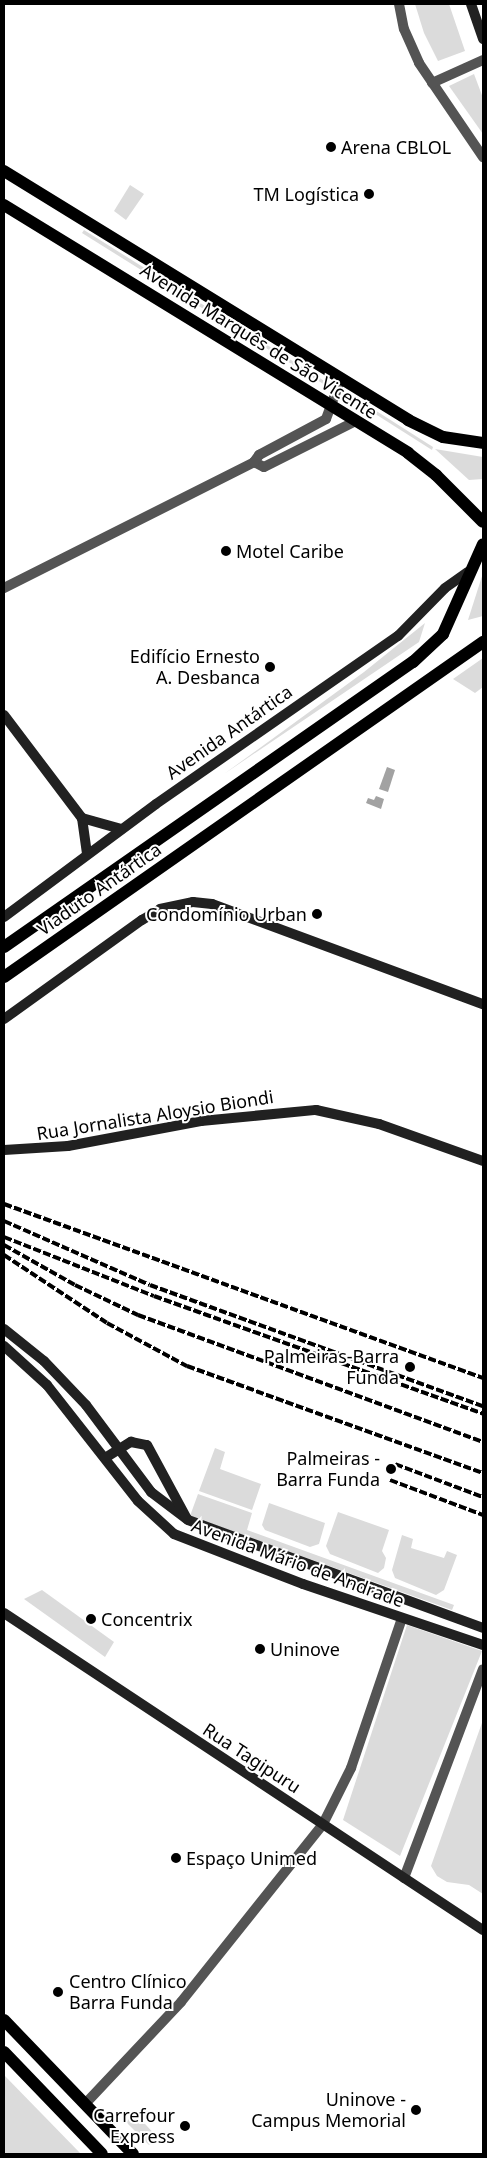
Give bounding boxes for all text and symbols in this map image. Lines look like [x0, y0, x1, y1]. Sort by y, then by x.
place label: Arena CBLOL [341, 136, 451, 158]
marker: Arena CBLOL [325, 141, 337, 153]
place label: TM Logística [253, 183, 359, 205]
marker: TM Logística [363, 188, 375, 200]
street label: Avenida Marquês de São Vicente [137, 259, 381, 423]
place label: Motel Caribe [236, 540, 344, 562]
marker: Motel Caribe [220, 545, 232, 557]
place label: Edifício Ernesto A. Desbanca [130, 646, 260, 689]
marker: Edifício Ernesto A. Desbanca [264, 661, 276, 673]
street label: Avenida Antártica [162, 680, 296, 784]
street label: Viaduto Antártica [33, 838, 165, 940]
place label: Condomínio Urban [146, 903, 307, 925]
marker: Condomínio Urban [311, 908, 323, 920]
street label: Rua Jornalista Aloysio Biondi [35, 1086, 275, 1144]
place label: Palmeiras-Barra Funda [264, 1346, 399, 1388]
marker: Palmeiras-Barra Funda [403, 1360, 417, 1374]
place label: Palmeiras - Barra Funda [276, 1448, 380, 1490]
marker: Palmeiras - Barra Funda [384, 1462, 398, 1476]
street label: Avenida Mário de Andrade [189, 1514, 407, 1612]
place label: Concentrix [101, 1608, 192, 1630]
marker: Concentrix [85, 1613, 97, 1625]
place label: Uninove [270, 1638, 340, 1660]
marker: Uninove [254, 1643, 266, 1655]
street label: Rua Tagipuru [199, 1718, 305, 1798]
place label: Espaço Unimed [186, 1847, 317, 1869]
marker: Espaço Unimed [170, 1852, 182, 1864]
place label: Centro Clínico Barra Funda [69, 1971, 187, 2014]
marker: Centro Clínico Barra Funda [51, 1985, 65, 1999]
place label: Uninove - Campus Memorial [251, 2089, 406, 2132]
marker: Uninove - Campus Memorial [410, 2104, 422, 2116]
place label: Carrefour Express [93, 2105, 175, 2148]
marker: Carrefour Express [179, 2120, 191, 2132]

